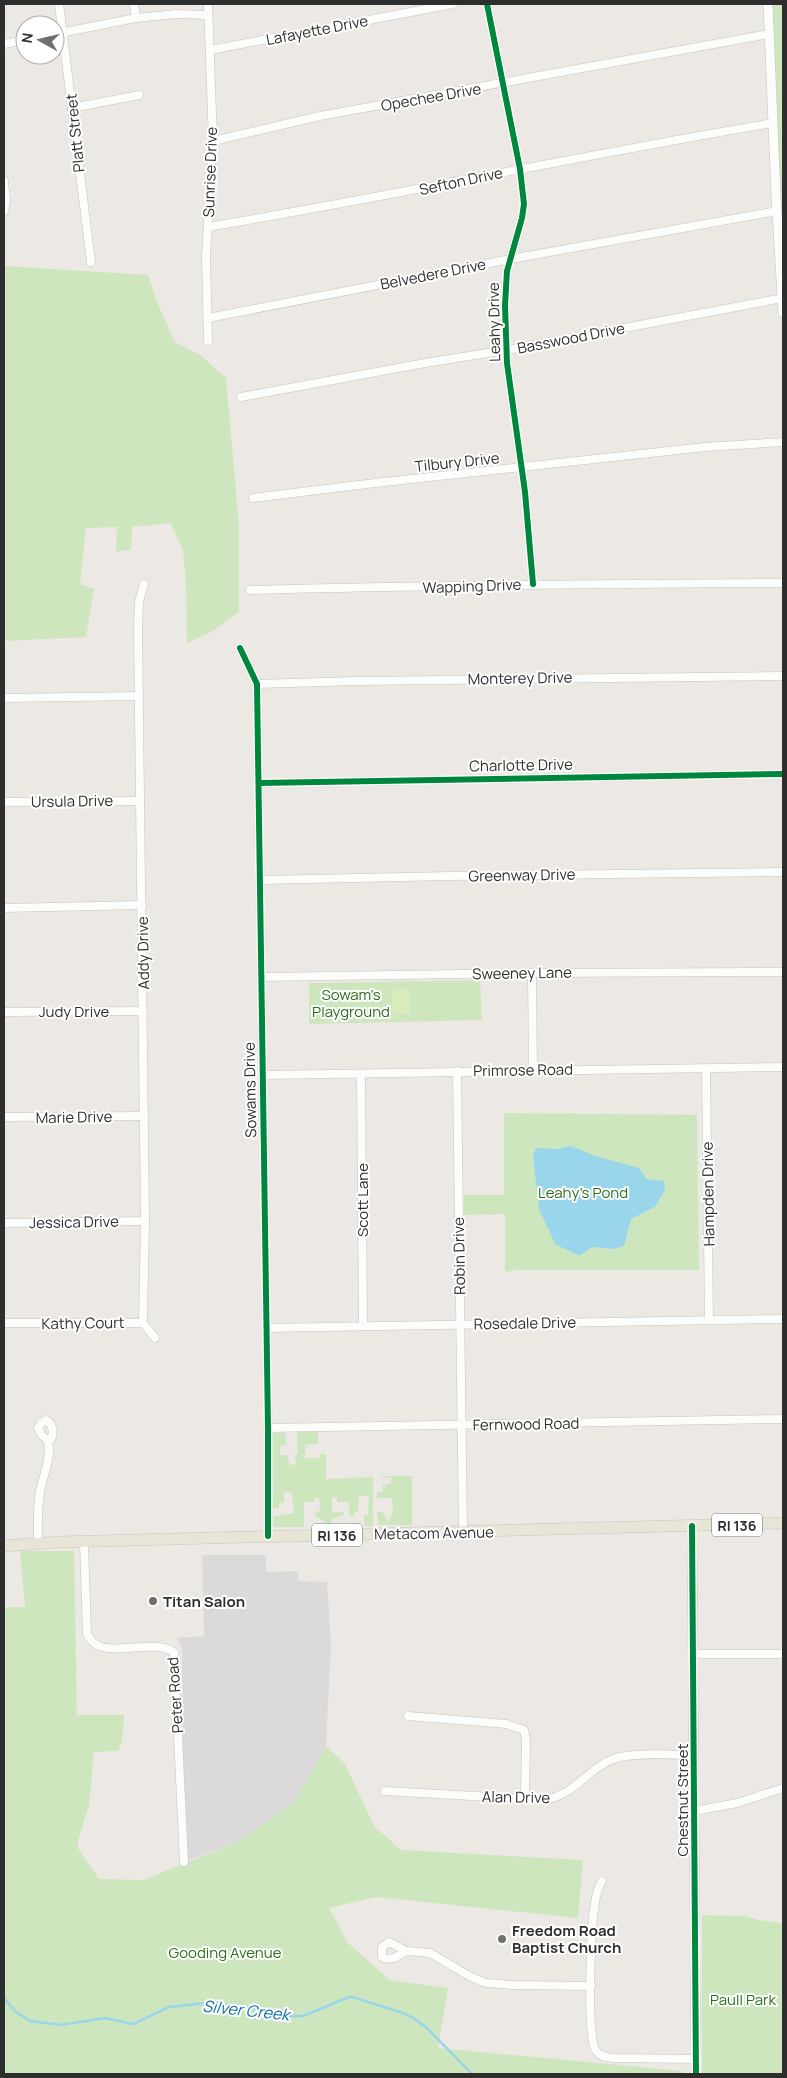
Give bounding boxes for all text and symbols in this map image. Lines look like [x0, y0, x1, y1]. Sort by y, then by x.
street label: Lafayette Drive [264, 10, 370, 50]
north arrow [15, 15, 65, 65]
text: N [17, 32, 37, 44]
street label: Opechee Drive [379, 78, 483, 116]
street label: Platt Street [60, 93, 90, 173]
street label: Sunrise Drive [198, 126, 222, 218]
street label: Sefton Drive [417, 162, 505, 200]
street label: Belvedere Drive [378, 253, 488, 295]
street label: Leahy Drive [483, 282, 505, 362]
street label: Basswood Drive [516, 317, 627, 359]
street label: Tilbury Drive [414, 447, 501, 477]
street label: Wapping Drive [422, 574, 522, 598]
street label: Monterey Drive [467, 667, 573, 689]
street label: Charlotte Drive [469, 754, 573, 776]
street label: Ursula Drive [31, 790, 114, 812]
street label: Greenway Drive [468, 864, 576, 886]
street label: Addy Drive [132, 916, 154, 990]
street label: Sweeney Lane [472, 962, 572, 984]
park label: Sowam's Playground [312, 984, 390, 1022]
street label: Judy Drive [39, 1001, 110, 1022]
street label: Sowams Drive [239, 1042, 261, 1138]
street label: Primrose Road [473, 1059, 573, 1081]
street label: Marie Drive [35, 1106, 113, 1128]
street label: Hampden Drive [697, 1141, 719, 1246]
street label: Scott Lane [352, 1163, 373, 1237]
park label: Leahy's Pond [538, 1182, 628, 1203]
street label: Jessica Drive [29, 1211, 119, 1233]
street label: Robin Drive [448, 1217, 470, 1295]
street label: Kathy Court [41, 1312, 125, 1334]
street label: Rosedale Drive [474, 1312, 577, 1334]
street label: Fernwood Road [472, 1413, 580, 1435]
road number: RI 136 [712, 1514, 762, 1536]
street label: Metacom Avenue [374, 1521, 494, 1545]
road number: RI 136 [312, 1524, 362, 1546]
place label: Titan Salon [163, 1591, 245, 1612]
marker: Titan Salon [147, 1595, 159, 1607]
street label: Peter Road [162, 1656, 188, 1734]
street label: Chestnut Street [672, 1743, 693, 1857]
street label: Alan Drive [482, 1786, 551, 1808]
place label: Freedom Road Baptist Church [512, 1920, 621, 1958]
marker: Freedom Road Baptist Church [496, 1933, 508, 1945]
park label: Gooding Avenue [169, 1942, 282, 1963]
park label: Paull Park [710, 1989, 776, 2010]
water label: Silver Creek [202, 1995, 293, 2026]

